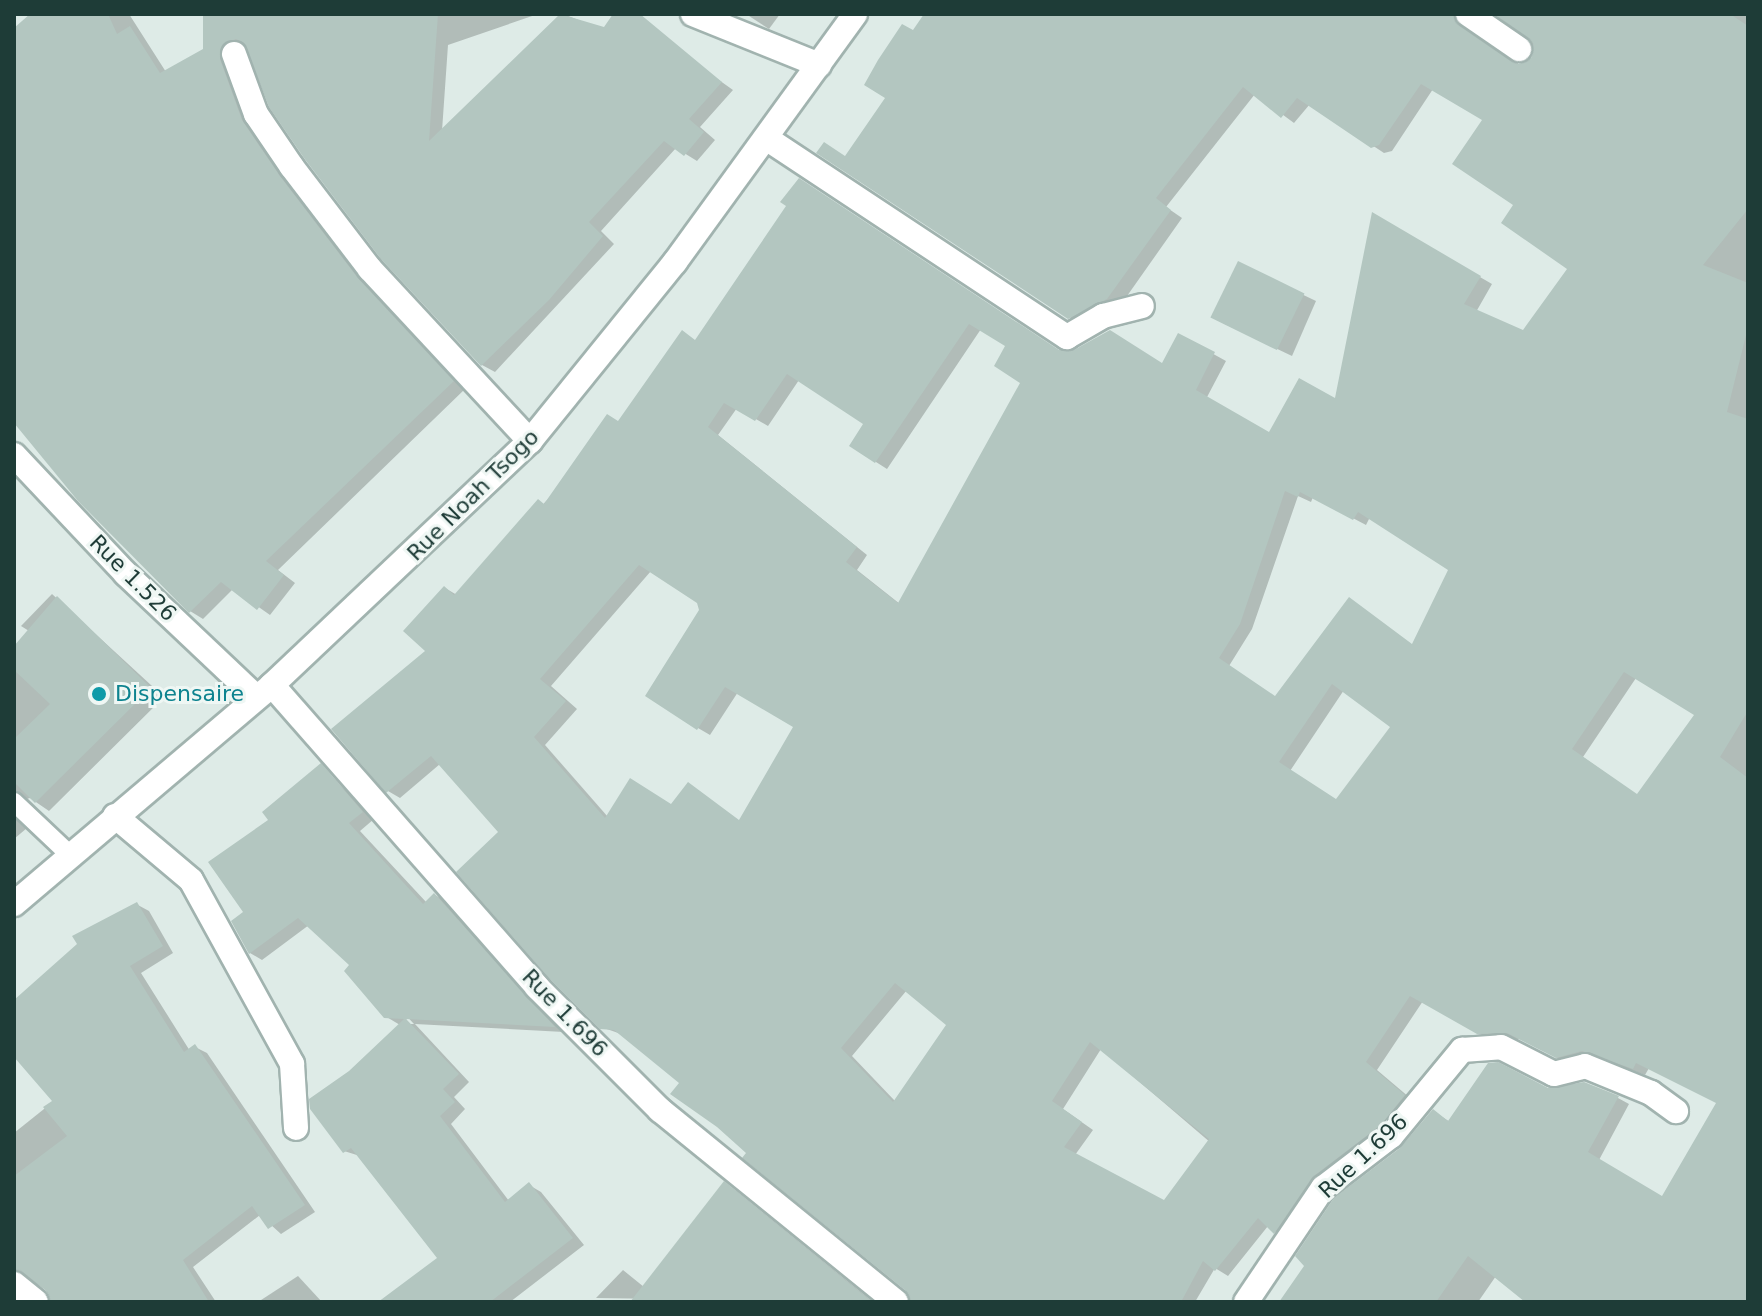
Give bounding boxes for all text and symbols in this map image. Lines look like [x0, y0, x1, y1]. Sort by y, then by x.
street label: Rue Noah Tsogo [402, 424, 544, 566]
street label: Rue 1.526 [84, 529, 182, 627]
place label: Dispensaire [115, 681, 244, 707]
marker: Dispensaire [90, 685, 108, 703]
street label: Rue 1.696 [517, 964, 613, 1062]
street label: Rue 1.696 [1313, 1108, 1413, 1204]

